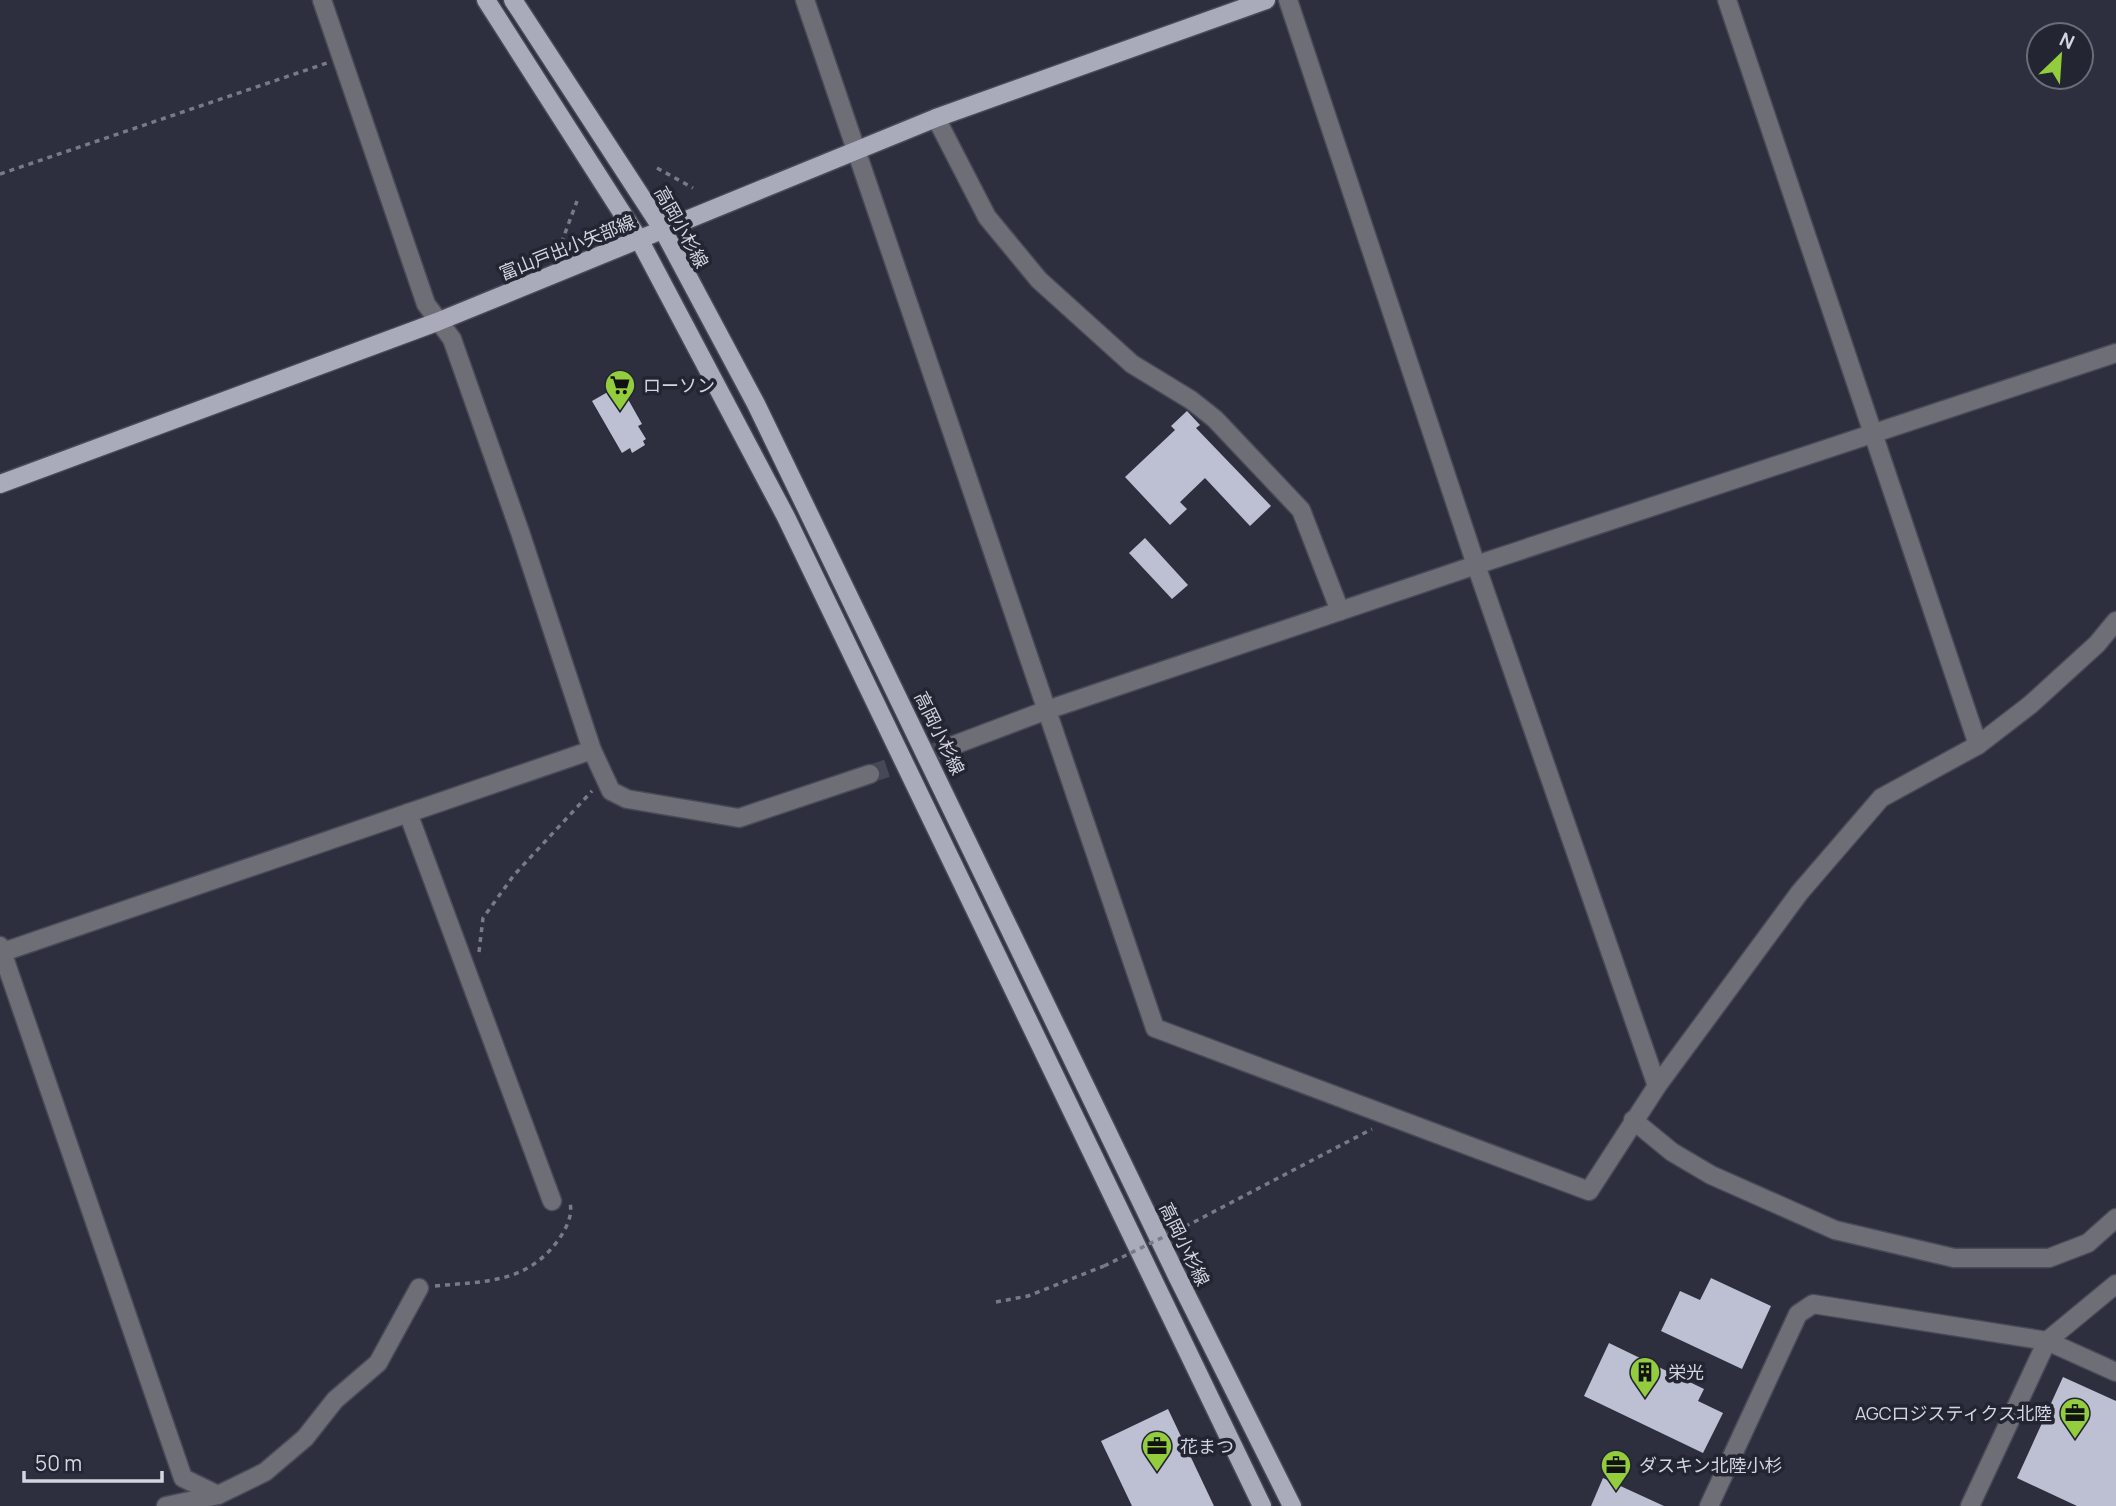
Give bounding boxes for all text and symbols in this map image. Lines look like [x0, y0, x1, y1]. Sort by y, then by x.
north arrow [2025, 21, 2095, 91]
text: N [2056, 26, 2079, 55]
street label: 高岡小杉線 [650, 182, 714, 272]
street label: 富山戸出小矢部線 [496, 209, 638, 285]
supermarket icon: ローソン [603, 368, 637, 412]
place label: ローソン [643, 373, 715, 397]
street label: 高岡小杉線 [909, 687, 971, 779]
street label: 高岡小杉線 [1154, 1198, 1216, 1290]
building icon: 栄光 [1628, 1355, 1662, 1399]
place label: 栄光 [1668, 1360, 1704, 1384]
office icon: AGCロジスティクス北陸 [2058, 1396, 2092, 1440]
place label: AGCロジスティクス北陸 [1855, 1401, 2052, 1425]
office icon: 花まつ [1140, 1429, 1174, 1473]
place label: 花まつ [1180, 1434, 1234, 1458]
scale bar [24, 1440, 163, 1484]
office icon: ダスキン北陸小杉 [1599, 1448, 1633, 1492]
text: 50 m [35, 1449, 82, 1477]
place label: ダスキン北陸小杉 [1639, 1453, 1782, 1477]

